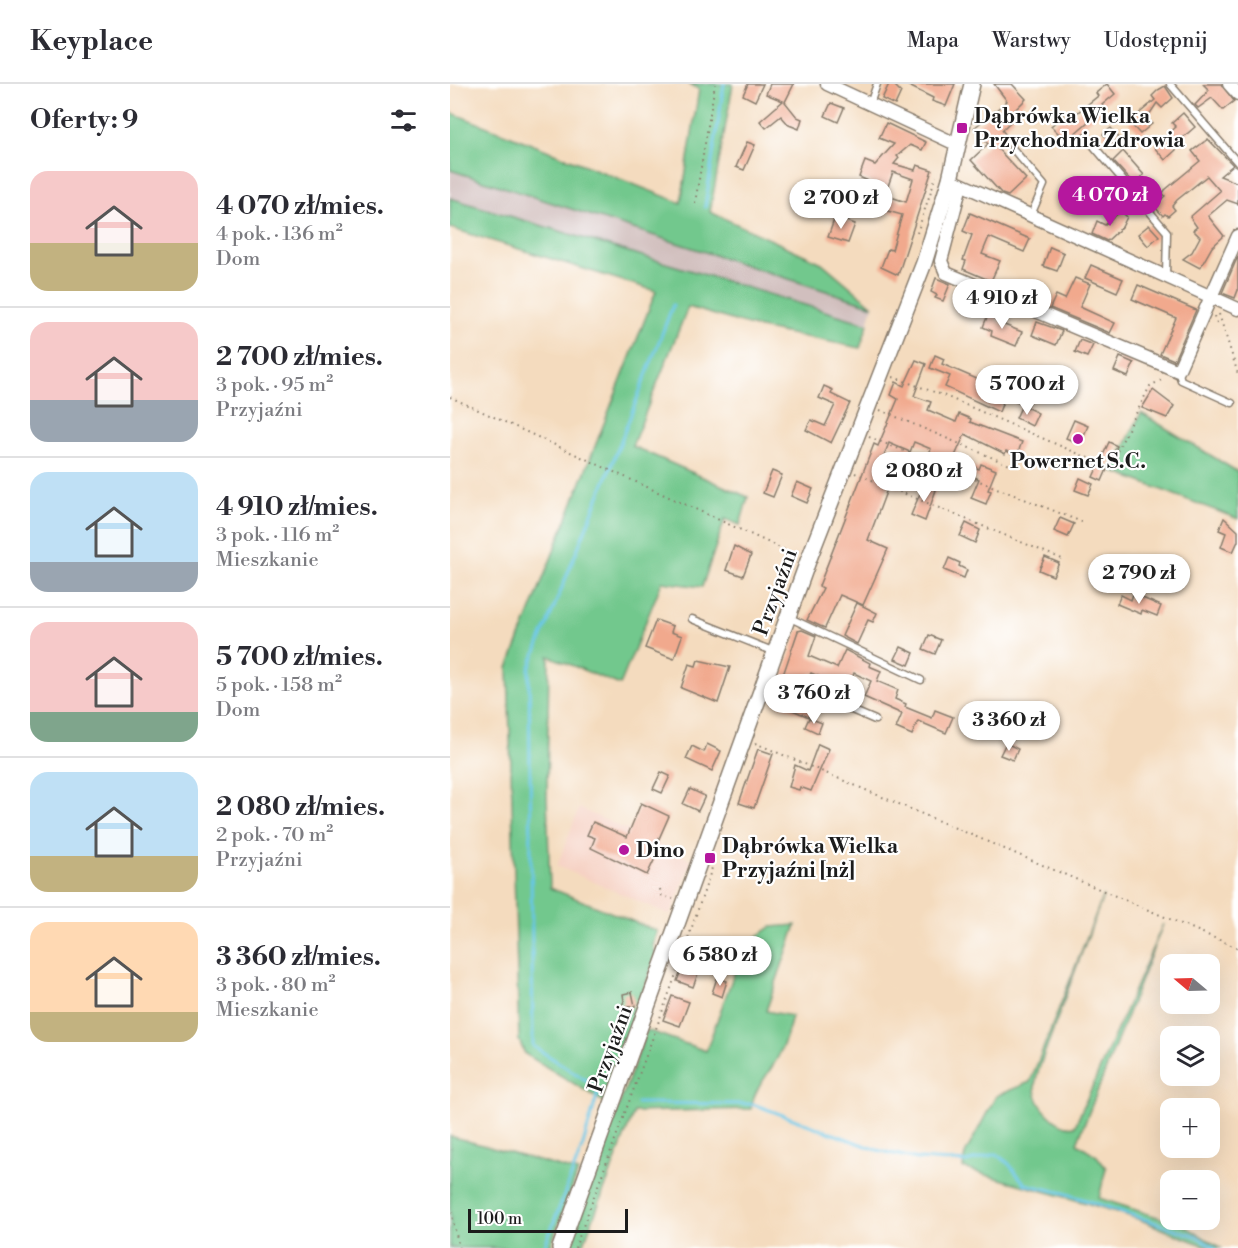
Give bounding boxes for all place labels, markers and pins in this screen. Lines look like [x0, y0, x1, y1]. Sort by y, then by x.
place label: Dąbrówka Wielka Przychodnia Zdrowia [974, 104, 1185, 154]
marker: Dąbrówka Wielka Przychodnia Zdrowia [955, 121, 969, 135]
pin: 4 070 zł [1048, 176, 1172, 227]
pin: 2 700 zł [779, 179, 903, 230]
pin: 4 910 zł [940, 279, 1064, 330]
pin: 5 700 zł [965, 365, 1089, 416]
marker: Powernet S.C. [1071, 432, 1085, 446]
place label: Powernet S.C. [1010, 449, 1146, 475]
pin: 2 080 zł [862, 452, 986, 503]
pin: 2 790 zł [1077, 554, 1201, 605]
pin: 3 760 zł [752, 674, 876, 725]
pin: 3 360 zł [947, 701, 1071, 752]
place label: Dąbrówka Wielka Przyjaźni [nż] [722, 834, 899, 884]
place label: Dino [636, 838, 685, 864]
marker: Dino [617, 843, 631, 857]
marker: Dąbrówka Wielka Przyjaźni [nż] [703, 851, 717, 865]
pin: 6 580 zł [658, 936, 782, 987]

